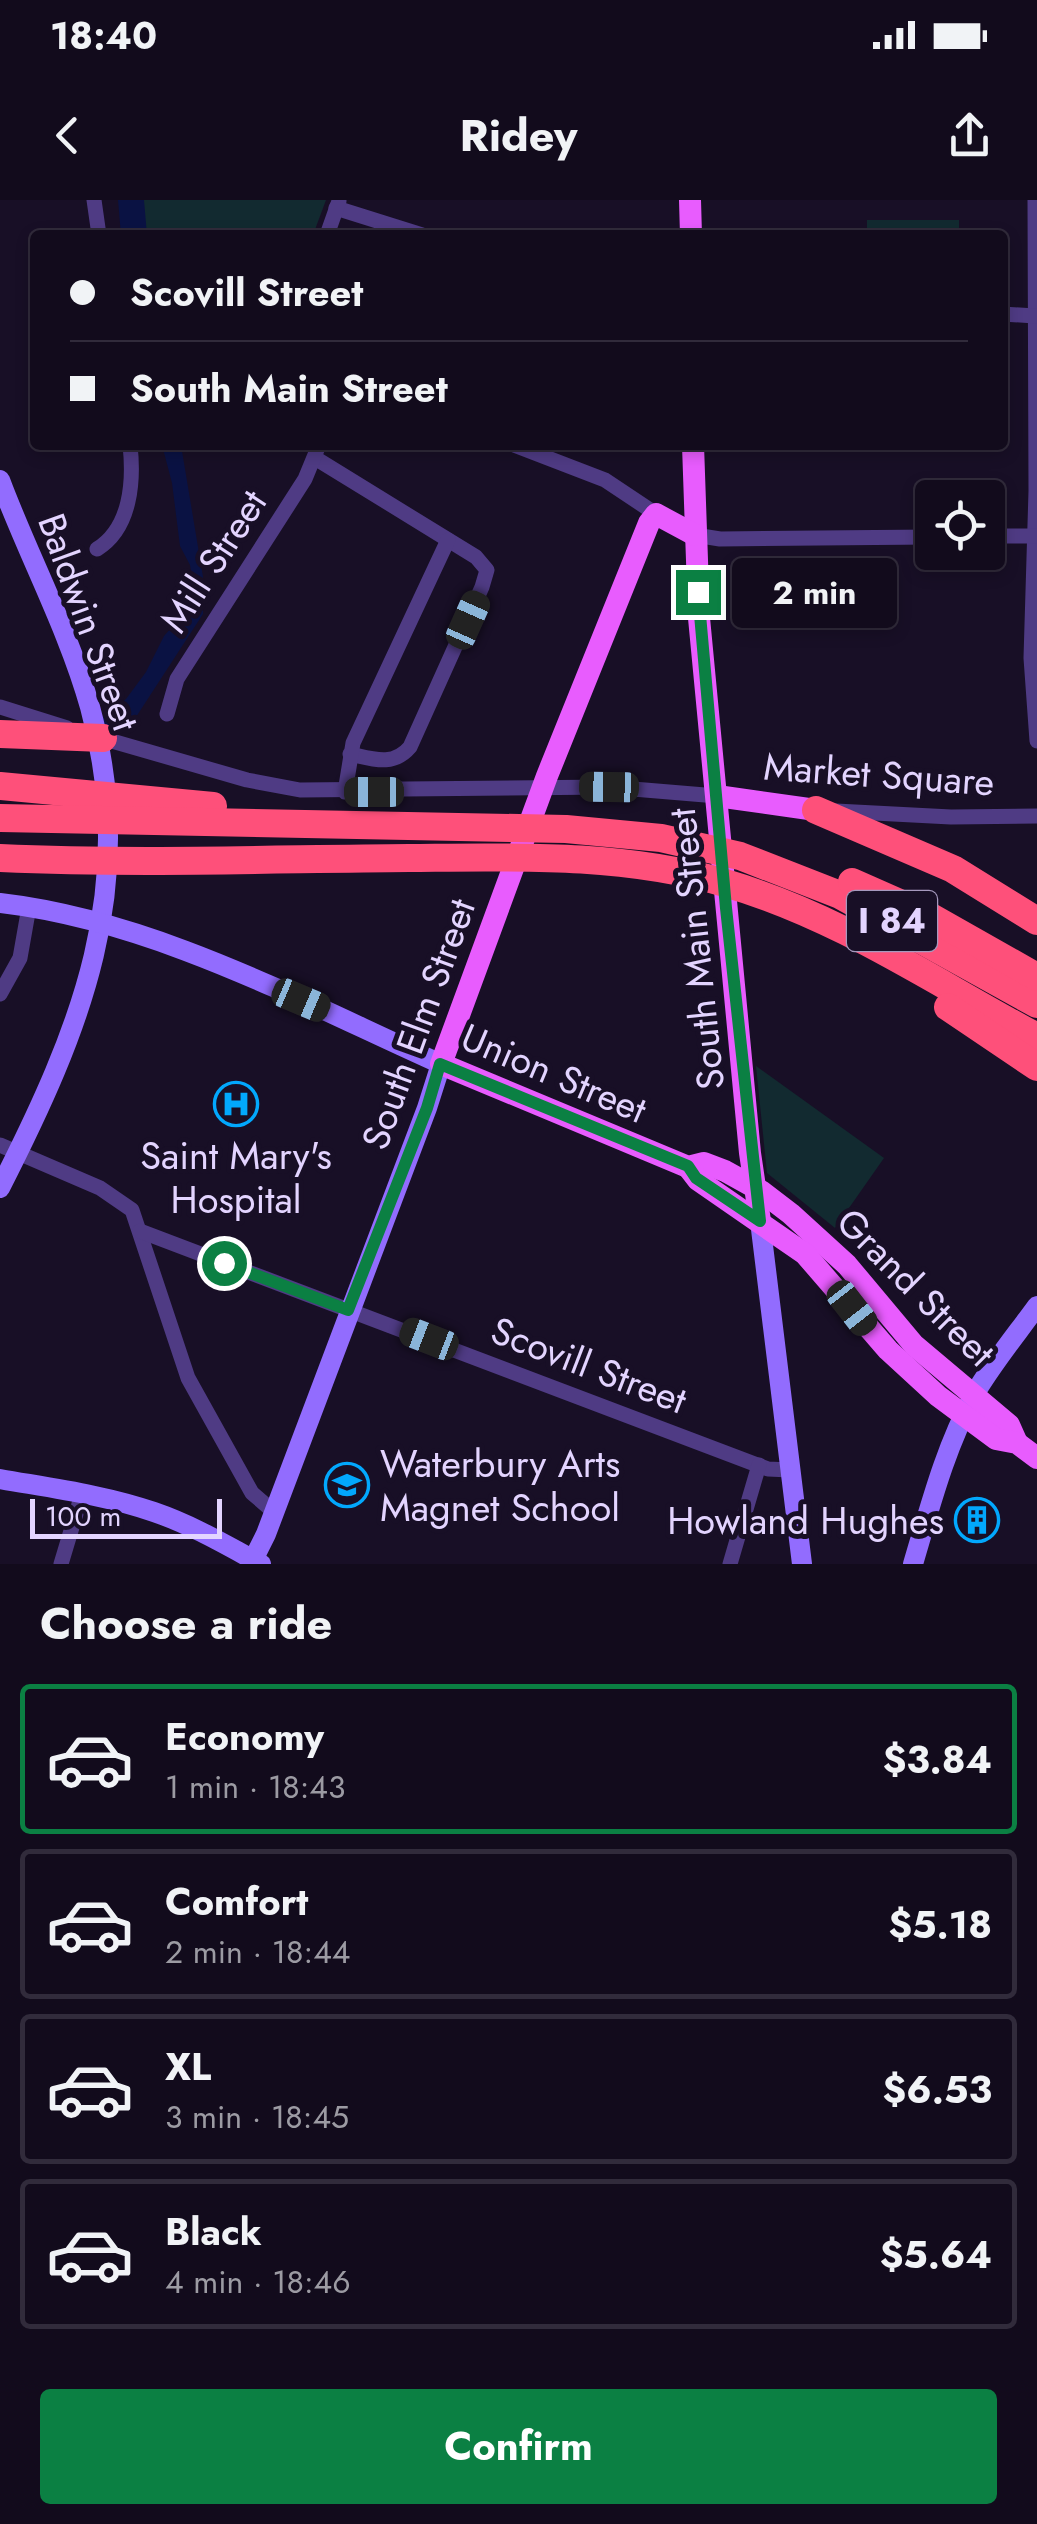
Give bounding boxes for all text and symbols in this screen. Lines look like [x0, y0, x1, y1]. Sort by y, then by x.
text: 18:40 [50, 8, 157, 63]
text: Ridey [460, 103, 577, 168]
icon: back [40, 108, 95, 163]
icon: share [942, 108, 997, 163]
text: Scovill Street [130, 265, 363, 320]
text: South Main Street [130, 361, 448, 416]
street label: Mill Street [146, 479, 280, 643]
map controls [915, 480, 1005, 570]
button: locate [915, 480, 1005, 570]
street label: Baldwin Street [24, 506, 154, 738]
callout: 2 min [733, 557, 898, 627]
route end [676, 570, 721, 615]
text: 2 min [772, 570, 857, 616]
car [442, 586, 494, 654]
street label: Market Square [762, 739, 996, 809]
car [579, 771, 639, 803]
car [344, 777, 404, 807]
street label: South Main Street [654, 805, 738, 1093]
street label: South Elm Street [347, 891, 489, 1157]
road number: I 84 [847, 891, 937, 951]
car [268, 974, 334, 1026]
street label: Union Street [453, 1009, 655, 1137]
hospital icon: Saint Mary's Hospital [213, 1081, 259, 1127]
place label: Saint Mary's Hospital [140, 1128, 332, 1227]
street label: Grand Street [824, 1195, 1008, 1379]
route start [202, 1241, 247, 1286]
car [822, 1275, 882, 1341]
street label: Scovill Street [483, 1303, 695, 1427]
car [396, 1314, 462, 1364]
place label: Waterbury Arts Magnet School [380, 1436, 620, 1535]
school or university icon: Waterbury Arts Magnet School [324, 1462, 370, 1508]
place label: Howland Hughes [667, 1493, 944, 1548]
scale bar [30, 1494, 222, 1538]
text: 100 m [45, 1496, 121, 1537]
building icon: Howland Hughes [954, 1497, 1000, 1543]
text: Choose a ride [40, 1591, 332, 1656]
text: Economy [165, 1709, 324, 1764]
icon: car [45, 1714, 135, 1804]
text: $3.84 [883, 1732, 992, 1787]
text: 1 min · 18:43 [165, 1764, 345, 1810]
text: Comfort [165, 1874, 308, 1929]
icon: car [45, 1879, 135, 1969]
text: $5.18 [888, 1897, 992, 1952]
text: 2 min · 18:44 [165, 1929, 350, 1975]
text: XL [165, 2039, 211, 2094]
icon: car [45, 2044, 135, 2134]
text: $6.53 [883, 2062, 992, 2117]
text: 3 min · 18:45 [165, 2094, 349, 2140]
text: Black [165, 2204, 262, 2259]
icon: car [45, 2209, 135, 2299]
text: $5.64 [880, 2227, 992, 2282]
text: 4 min · 18:46 [165, 2259, 351, 2305]
button: Confirm [40, 2389, 997, 2504]

